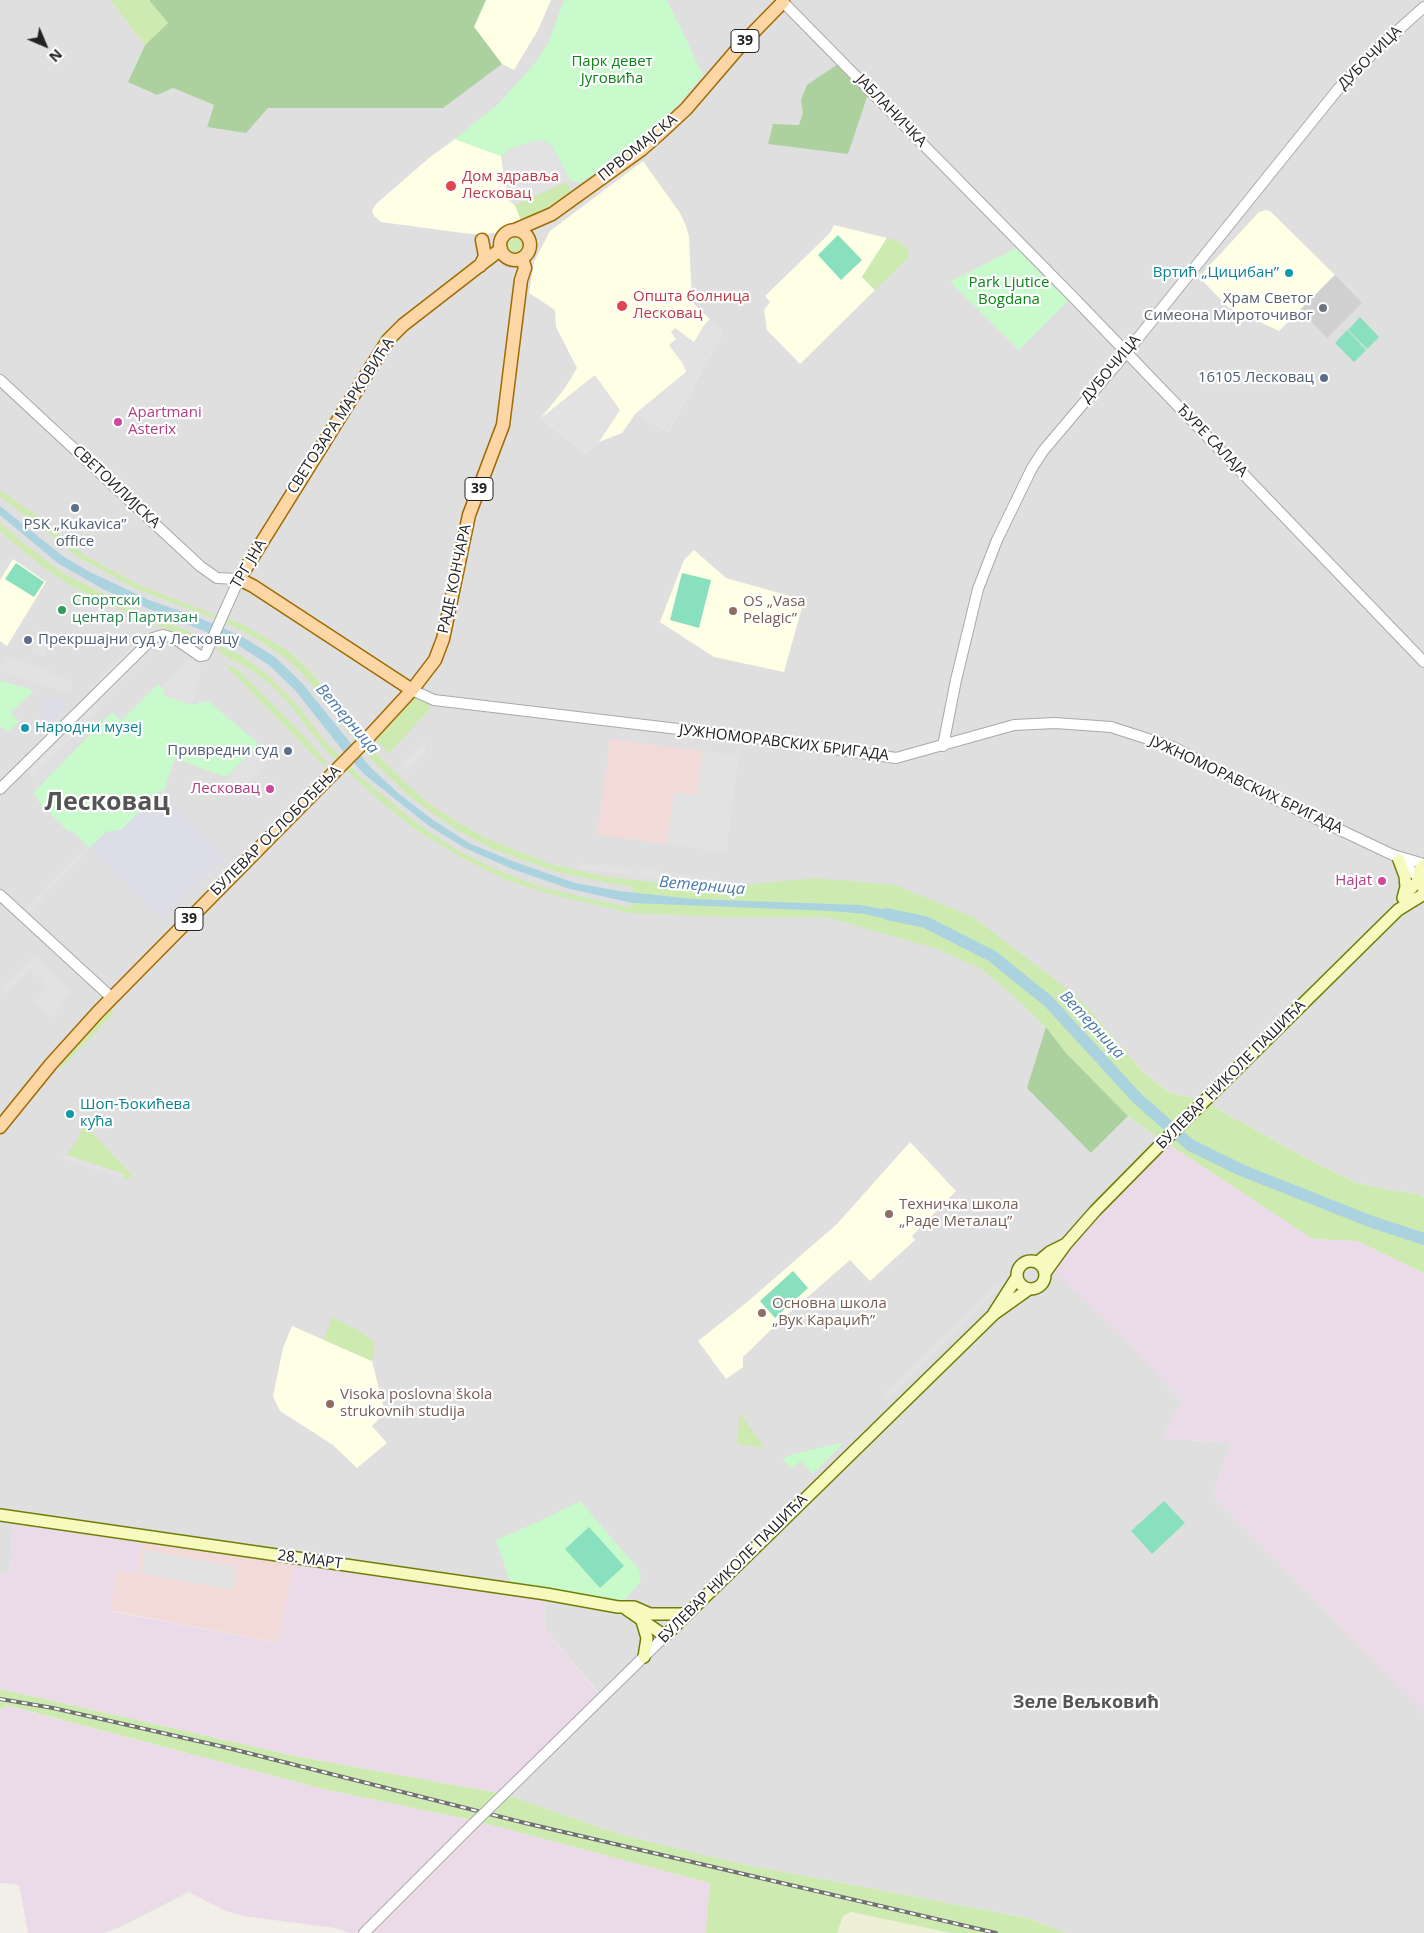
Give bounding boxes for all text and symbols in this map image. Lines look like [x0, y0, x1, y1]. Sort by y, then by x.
north arrow [20, 20, 70, 70]
street label: ДУБОЧИЦА [1334, 22, 1406, 94]
road number: 39 [731, 29, 759, 52]
text: N [45, 45, 67, 67]
park label: Парк девет Југовића [571, 53, 653, 88]
street label: ЈАБЛАНИЧКА [852, 71, 930, 151]
street label: ПРВОМАЈСКА [595, 111, 681, 185]
place label: Дом здравља Лесковац [462, 168, 559, 203]
marker: Дом здравља Лесковац [444, 179, 458, 193]
place label: Вртић „Цицибан” [1153, 264, 1279, 282]
marker: Вртић „Цицибан” [1283, 267, 1295, 279]
park label: Park Ljutice Bogdana [969, 274, 1049, 309]
place label: Општа болница Лесковац [633, 288, 750, 323]
place label: Храм Светог Симеона Мироточивог [1144, 290, 1313, 325]
marker: Општа болница Лесковац [615, 299, 629, 313]
marker: Храм Светог Симеона Мироточивог [1317, 302, 1329, 314]
street label: ДУБОЧИЦА [1078, 332, 1144, 406]
street label: СВЕТОЗАРА МАРКОВИЋА [284, 335, 398, 497]
place label: 16105 Лесковац [1198, 369, 1314, 387]
marker: 16105 Лесковац [1318, 372, 1330, 384]
street label: ЂУРЕ САЛАЈА [1173, 401, 1251, 481]
place label: Apartmani Asterix [128, 404, 202, 439]
marker: Apartmani Asterix [112, 416, 124, 428]
street label: СВЕТОИЛИЈСКА [69, 442, 163, 532]
road number: 39 [465, 478, 493, 500]
marker: PSK „Kukavica” office [69, 502, 81, 514]
place label: PSK „Kukavica” office [23, 516, 127, 551]
street label: РАДЕ КОНЧАРА [435, 523, 475, 635]
street label: ТРГ ЈНА [227, 536, 271, 592]
place label: Спортски центар Партизан [72, 592, 198, 627]
place label: OS „Vasa Pelagic” [743, 593, 806, 628]
marker: Спортски центар Партизан [56, 604, 68, 616]
marker: OS „Vasa Pelagic” [727, 605, 739, 617]
place label: Прекршајни суд у Лесковцу [38, 631, 239, 649]
marker: Прекршајни суд у Лесковцу [22, 634, 34, 646]
water label: Ветерница [312, 680, 382, 758]
place label: Народни музеј [35, 719, 142, 737]
street label: ЈУЖНОМОРАВСКИХ БРИГАДА [678, 721, 890, 765]
marker: Народни музеј [19, 722, 31, 734]
street label: ЈУЖНОМОРАВСКИХ БРИГАДА [1146, 732, 1346, 838]
place label: Привредни суд [167, 742, 278, 760]
marker: Привредни суд [282, 745, 294, 757]
street label: БУЛЕВАР ОСЛОБОЂЕЊА [207, 762, 345, 900]
place label: Лесковац [191, 780, 260, 798]
marker: Лесковац [264, 783, 276, 795]
district label: Лесковац [44, 788, 170, 818]
place label: Hajat [1335, 872, 1372, 890]
water label: Ветерница [658, 873, 746, 899]
marker: Hajat [1376, 875, 1388, 887]
road number: 39 [175, 908, 203, 931]
water label: Ветерница [1056, 987, 1128, 1063]
street label: БУЛЕВАР НИКОЛЕ ПАШИЋА [1153, 997, 1309, 1153]
place label: Шоп-Ђокићева кућа [80, 1096, 191, 1131]
marker: Шоп-Ђокићева кућа [64, 1108, 76, 1120]
place label: Техничка школа „Раде Металац” [899, 1196, 1019, 1231]
marker: Техничка школа „Раде Металац” [883, 1208, 895, 1220]
place label: Основна школа „Вук Караџић” [772, 1295, 887, 1330]
marker: Основна школа „Вук Караџић” [756, 1307, 768, 1319]
place label: Visoka poslovna škola strukovnih studija [340, 1386, 492, 1421]
marker: Visoka poslovna škola strukovnih studija [324, 1398, 336, 1410]
street label: БУЛЕВАР НИКОЛЕ ПАШИЋА [655, 1491, 811, 1647]
street label: 28. МАРТ [276, 1547, 344, 1573]
district label: Зеле Вељковић [1013, 1692, 1159, 1714]

